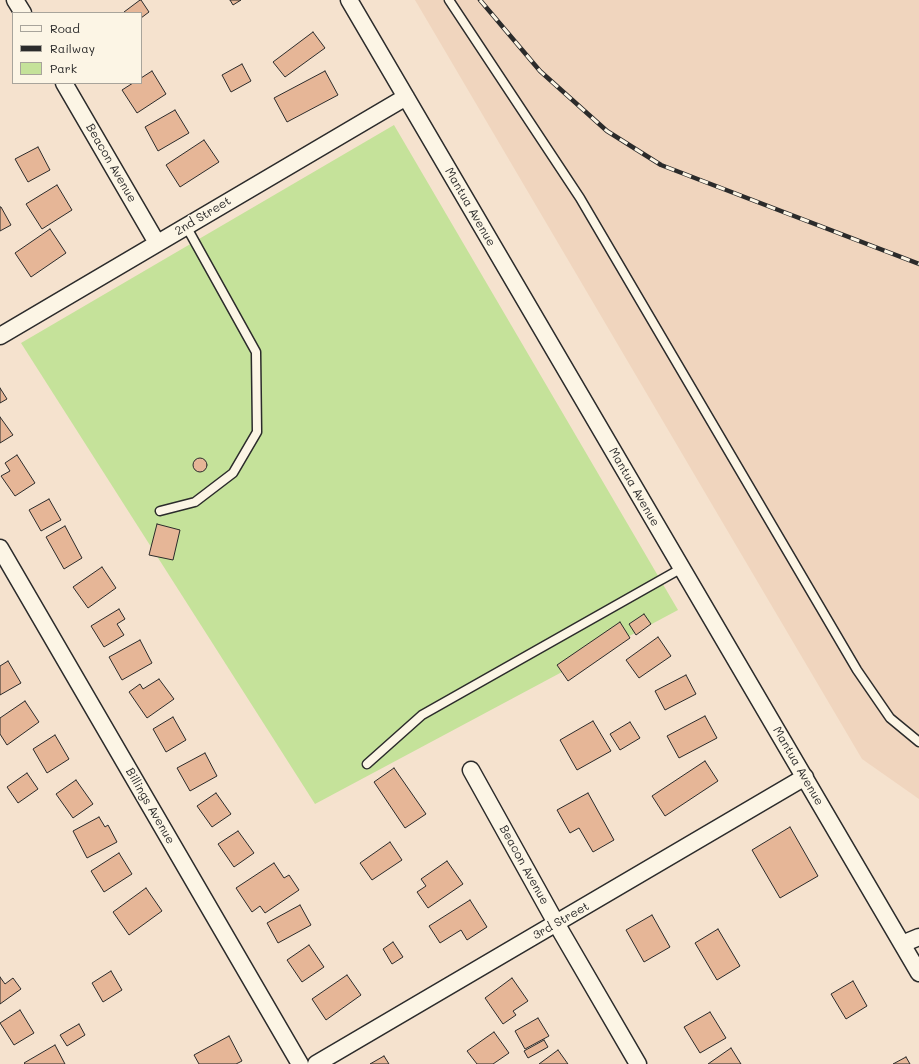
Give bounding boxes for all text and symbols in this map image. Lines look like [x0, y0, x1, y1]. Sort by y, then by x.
legend [12, 12, 142, 84]
text: Road [50, 20, 80, 36]
text: Railway [50, 40, 95, 56]
text: Park [50, 60, 77, 76]
street label: Beacon Avenue [83, 121, 139, 205]
street label: Mantua Avenue [442, 165, 498, 249]
street label: 2nd Street [172, 194, 234, 238]
street label: Mantua Avenue [606, 445, 662, 529]
street label: Mantua Avenue [770, 724, 826, 808]
street label: Billings Avenue [122, 765, 178, 847]
street label: Beacon Avenue [496, 823, 552, 907]
street label: 3rd Street [530, 899, 592, 943]

